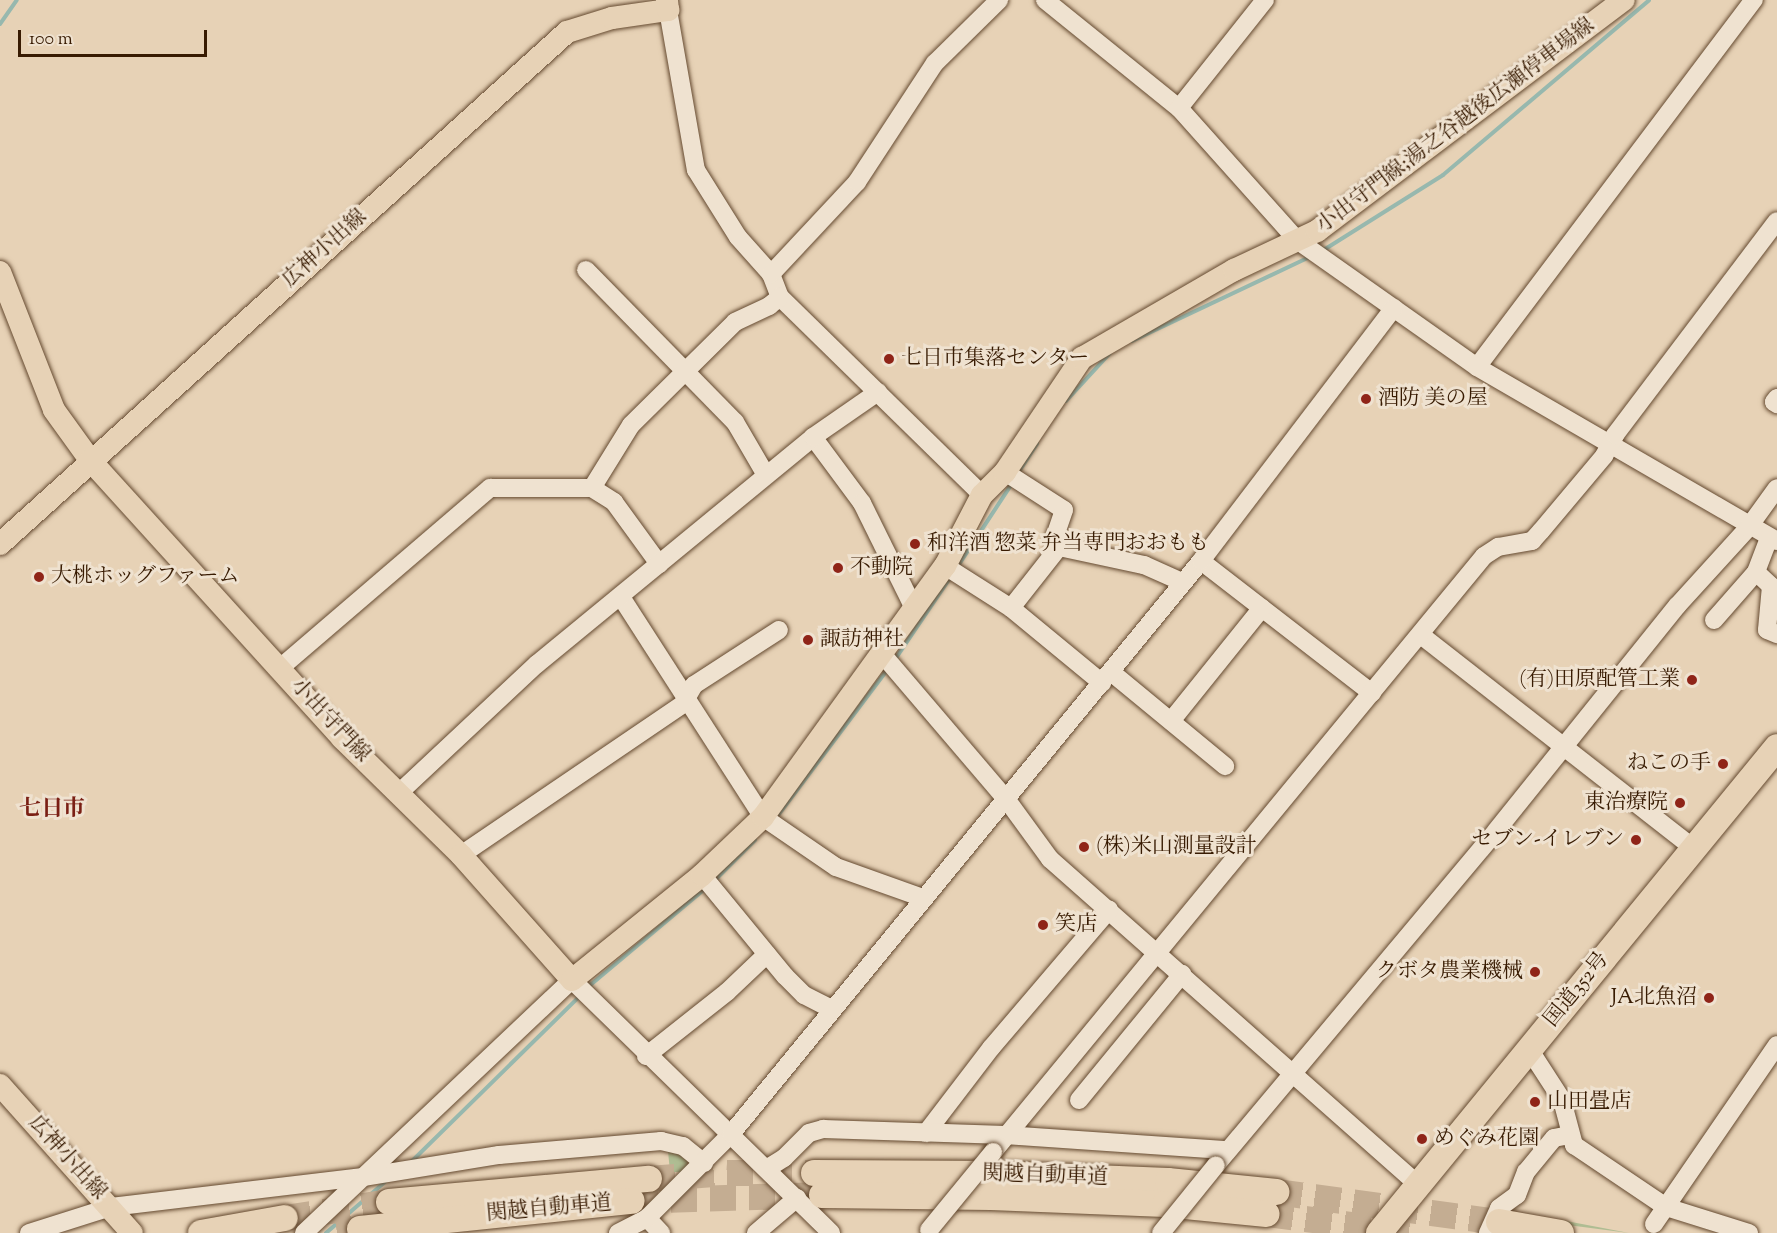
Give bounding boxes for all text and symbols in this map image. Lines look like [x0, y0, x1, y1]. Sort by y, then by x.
street label: 小出守門線;湯之谷越後広瀬停車場線 [1312, 13, 1600, 239]
scale bar [21, 18, 210, 56]
text: 100 m [29, 27, 73, 53]
street label: 広神小出線 [278, 205, 372, 293]
place label: 七日市集落センター [901, 346, 1090, 372]
marker: 七日市集落センター [882, 352, 896, 366]
place label: 酒防 美の屋 [1378, 386, 1487, 412]
marker: 酒防 美の屋 [1359, 392, 1373, 406]
place label: 和洋酒 惣菜 弁当専門おおもも [927, 531, 1209, 557]
marker: 和洋酒 惣菜 弁当専門おおもも [908, 537, 922, 551]
place label: 不動院 [850, 555, 913, 581]
marker: 不動院 [831, 561, 845, 575]
place label: 大桃ホッグファーム [51, 564, 240, 590]
marker: 大桃ホッグファーム [32, 570, 46, 584]
place label: 諏訪神社 [820, 627, 904, 653]
marker: 諏訪神社 [801, 633, 815, 647]
place label: (有)田原配管工業 [1519, 667, 1680, 693]
marker: (有)田原配管工業 [1685, 673, 1699, 687]
street label: 小出守門線 [285, 674, 375, 768]
place label: ねこの手 [1627, 751, 1711, 777]
marker: ねこの手 [1716, 757, 1730, 771]
place label: 東治療院 [1584, 790, 1668, 816]
marker: 東治療院 [1673, 796, 1687, 810]
district label: 七日市 [19, 798, 85, 824]
place label: セブン-イレブン [1470, 827, 1624, 853]
marker: セブン-イレブン [1629, 833, 1643, 847]
place label: (株)米山測量設計 [1096, 834, 1257, 860]
marker: (株)米山測量設計 [1077, 840, 1091, 854]
place label: 笑店 [1055, 912, 1097, 938]
marker: 笑店 [1036, 918, 1050, 932]
street label: 国道352号 [1539, 948, 1615, 1032]
place label: クボタ農業機械 [1376, 959, 1523, 985]
marker: クボタ農業機械 [1528, 965, 1542, 979]
place label: JA北魚沼 [1611, 985, 1697, 1011]
marker: JA北魚沼 [1702, 991, 1716, 1005]
place label: 山田畳店 [1547, 1089, 1631, 1115]
marker: 山田畳店 [1528, 1095, 1542, 1109]
street label: 広神小出線 [23, 1111, 111, 1205]
place label: めぐみ花園 [1434, 1126, 1539, 1152]
marker: めぐみ花園 [1415, 1132, 1429, 1146]
street label: 関越自動車道 [982, 1161, 1108, 1191]
street label: 関越自動車道 [485, 1191, 613, 1227]

